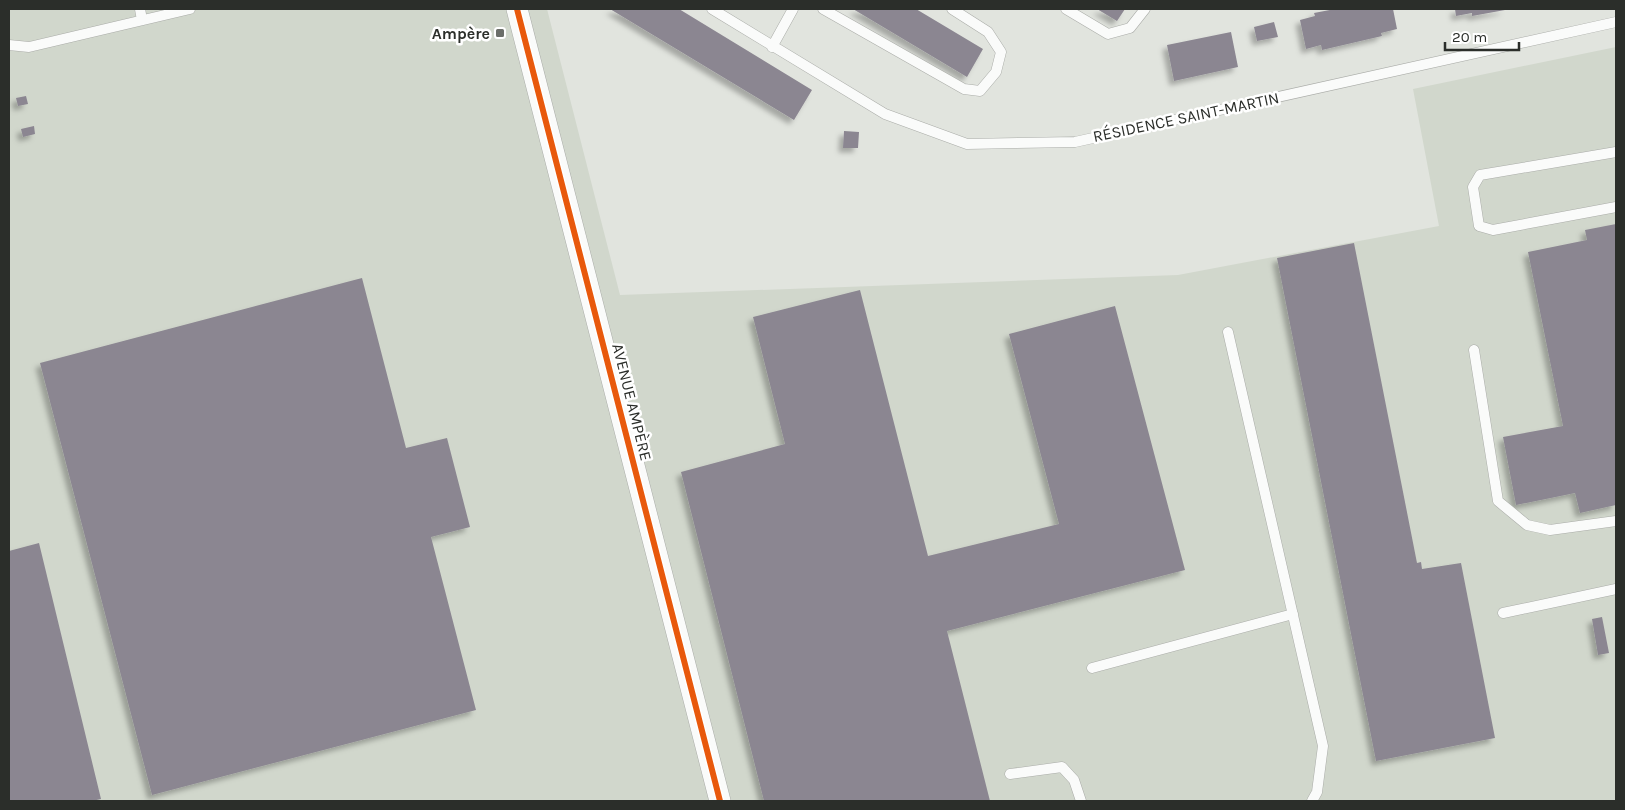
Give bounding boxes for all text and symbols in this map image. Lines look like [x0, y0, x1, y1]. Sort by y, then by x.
scale bar [1445, 20, 1519, 52]
place label: Ampère [432, 24, 490, 43]
marker: Ampère [494, 27, 506, 39]
text: 20 m [1452, 28, 1487, 46]
street label: RÉSIDENCE SAINT-MARTIN [1091, 88, 1281, 146]
street label: AVENUE AMPÈRE [608, 341, 656, 463]

